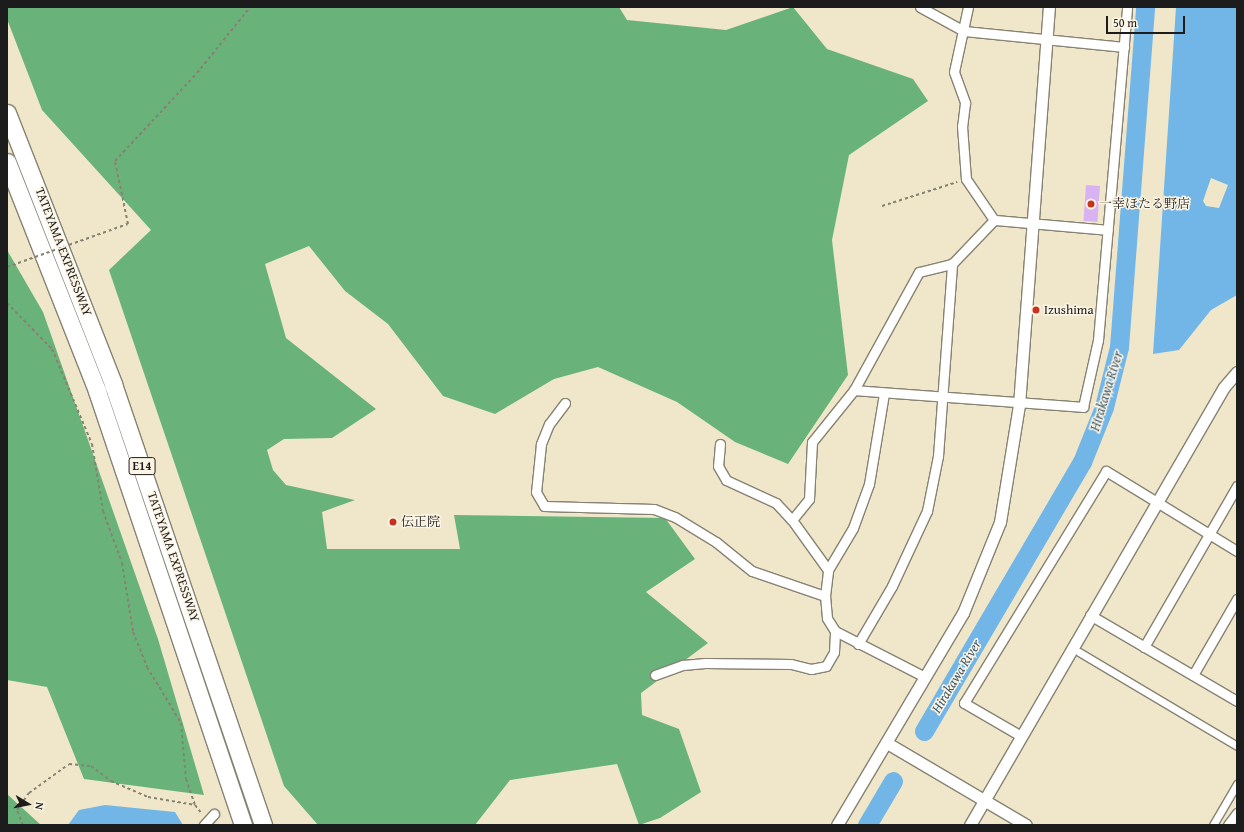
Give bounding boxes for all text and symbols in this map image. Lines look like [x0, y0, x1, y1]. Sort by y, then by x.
scale bar [1108, 8, 1187, 34]
text: 50 m [1113, 14, 1137, 31]
street label: TATEYAMA EXPRESSWAY [31, 185, 95, 319]
place label: 一幸ほたる野店 [1099, 196, 1190, 212]
marker: 一幸ほたる野店 [1086, 199, 1096, 209]
place label: Izushima [1044, 302, 1094, 318]
marker: Izushima [1031, 305, 1041, 315]
water label: Hirakawa River [1086, 349, 1126, 433]
road number: E14 [128, 456, 156, 476]
street label: TATEYAMA EXPRESSWAY [143, 490, 203, 624]
place label: 伝正院 [401, 514, 440, 530]
marker: 伝正院 [388, 517, 398, 527]
water label: Hirakawa River [928, 636, 984, 716]
north arrow [8, 784, 48, 824]
text: N [31, 801, 48, 811]

